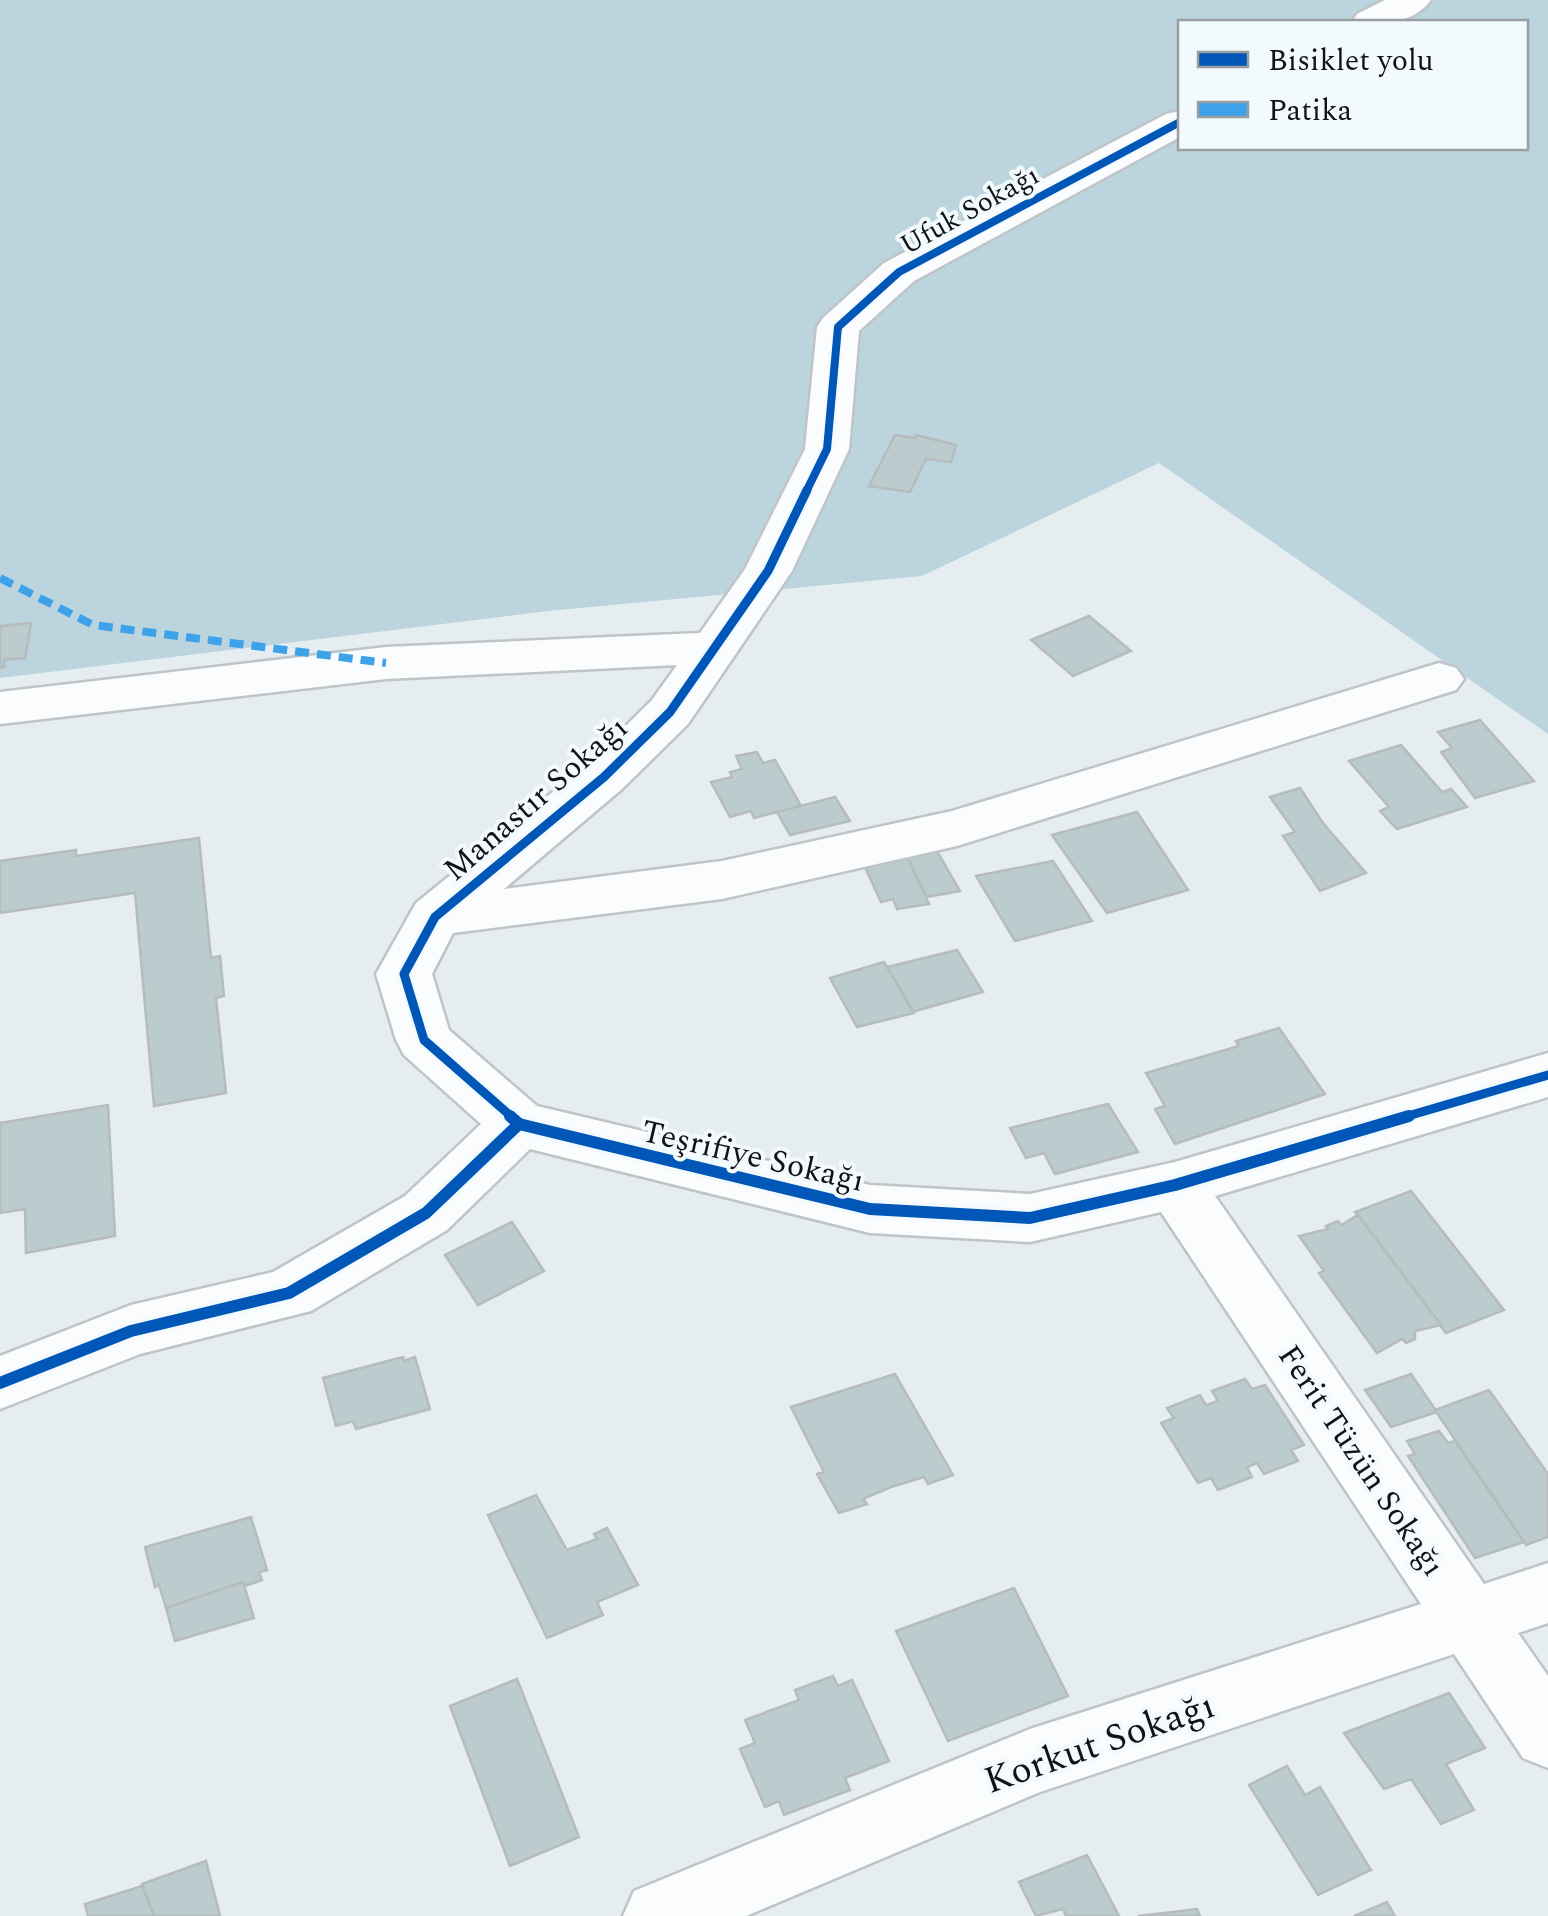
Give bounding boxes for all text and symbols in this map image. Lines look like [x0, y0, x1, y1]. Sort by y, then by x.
legend [1178, 20, 1528, 150]
text: Bisiklet yolu [1268, 38, 1434, 84]
text: Patika [1268, 88, 1353, 134]
street label: Ufuk Sokağı [892, 154, 1047, 266]
street label: Manastır Sokağı [433, 705, 639, 893]
street label: Teşrifiye Sokağı [637, 1107, 869, 1206]
street label: Ferit Tüzün Sokağı [1265, 1335, 1457, 1587]
street label: Korkut Sokağı [977, 1677, 1223, 1810]

